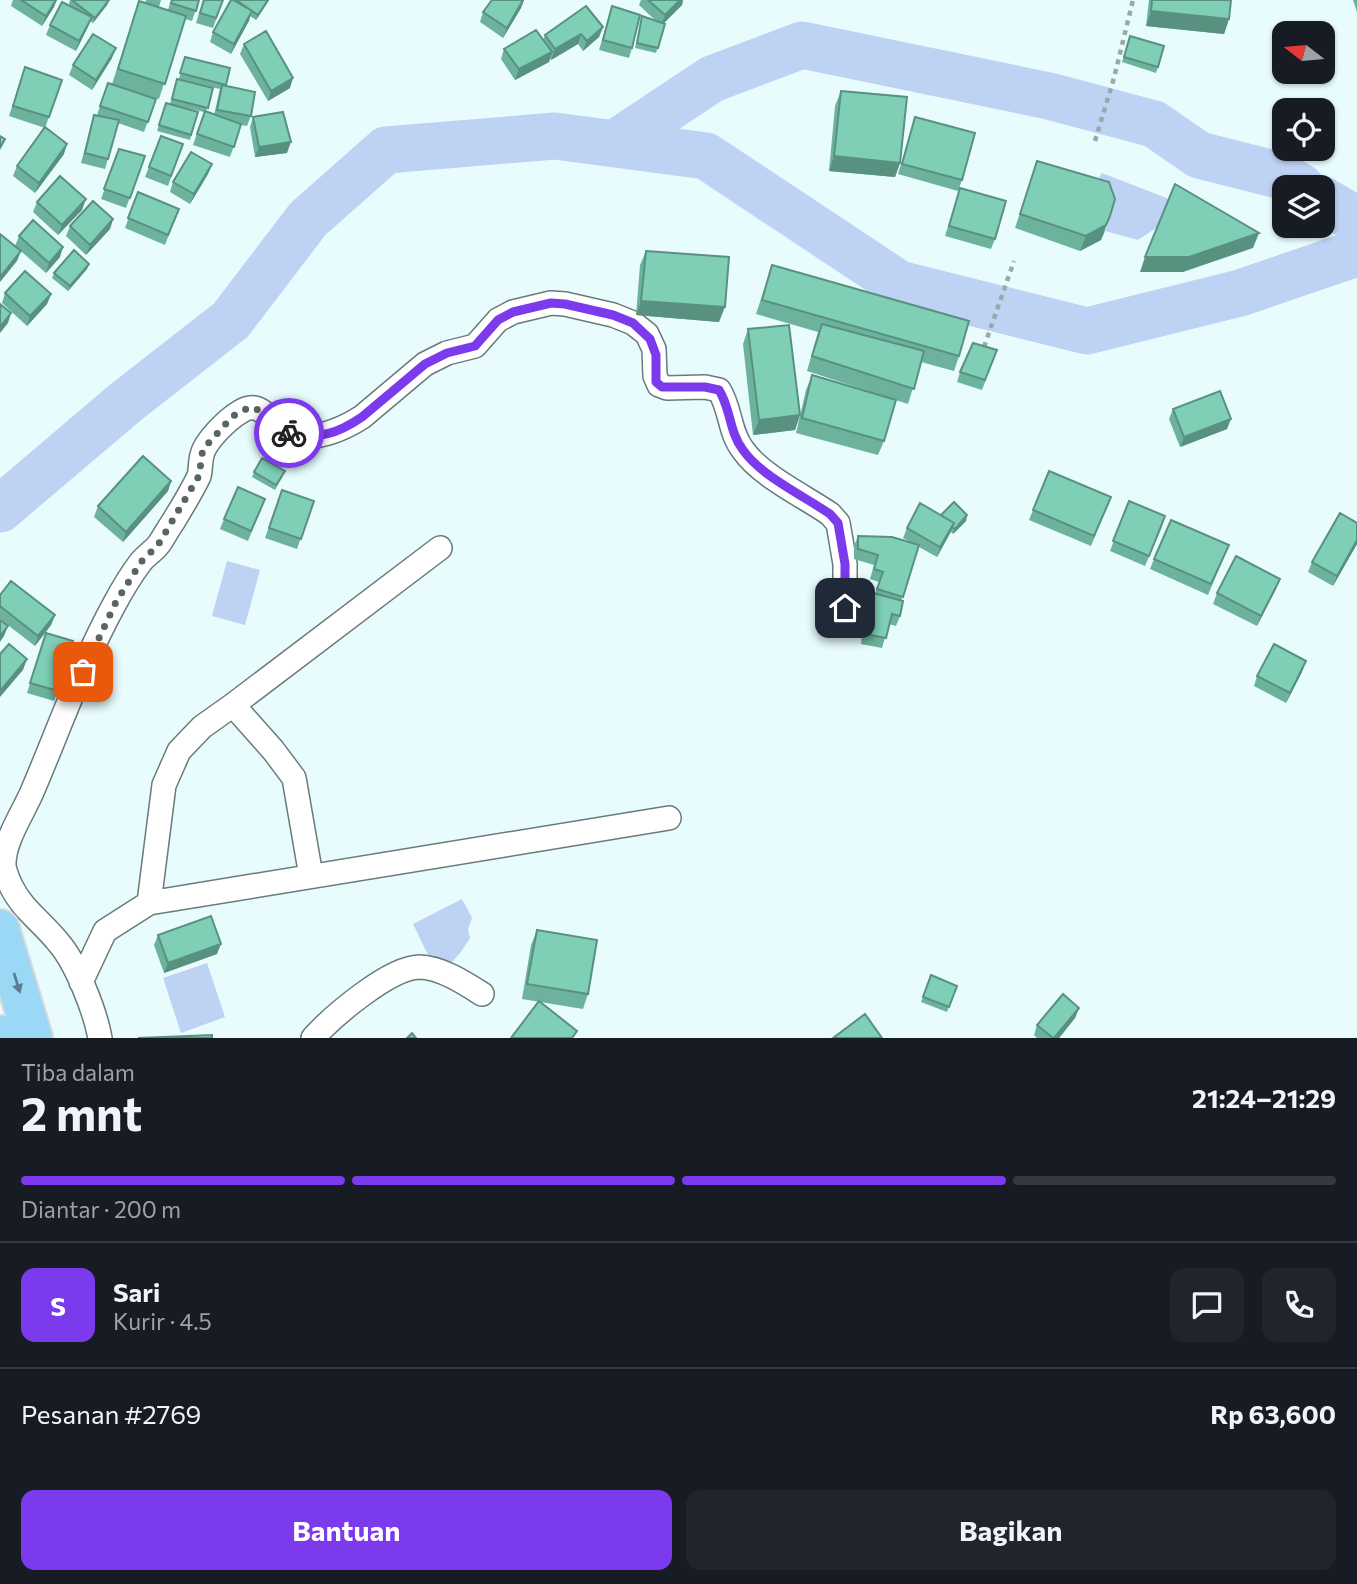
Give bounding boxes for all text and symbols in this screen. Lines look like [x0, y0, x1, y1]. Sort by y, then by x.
north arrow [1272, 21, 1335, 84]
map controls [1272, 21, 1335, 238]
button: locate [1272, 98, 1335, 161]
button: layers [1272, 175, 1335, 238]
courier [254, 398, 324, 468]
icon: bike [270, 414, 308, 452]
pin [815, 578, 875, 638]
icon: home [826, 589, 864, 627]
pin [53, 642, 113, 702]
icon: bag [64, 653, 102, 691]
one-way arrow [13, 973, 23, 994]
text: Tiba dalam [21, 1058, 135, 1086]
text: 21:24–21:29 [1192, 1082, 1336, 1113]
text: 2 mnt [21, 1084, 142, 1140]
text: Diantar · 200 m [21, 1195, 181, 1223]
button: chat [1170, 1268, 1244, 1342]
button: phone [1262, 1268, 1336, 1342]
text: Sari [113, 1276, 160, 1307]
text: S [50, 1290, 66, 1321]
text: Kurir · 4.5 [113, 1307, 212, 1335]
text: Pesanan #2769 [21, 1398, 201, 1429]
text: Rp 63,600 [1210, 1398, 1336, 1429]
button: Bantuan [21, 1490, 672, 1570]
button: Bagikan [686, 1490, 1336, 1570]

